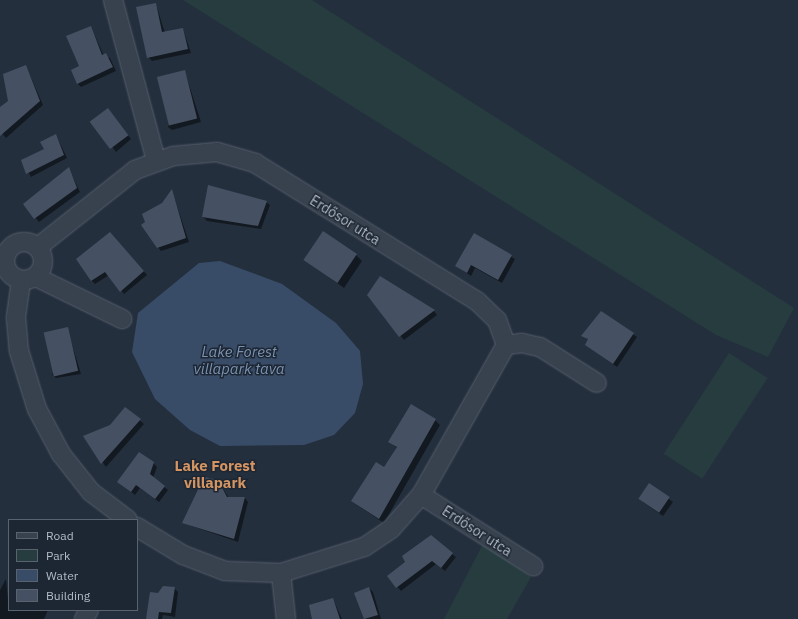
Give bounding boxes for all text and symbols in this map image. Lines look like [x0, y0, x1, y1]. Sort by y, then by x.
street label: Erdősor utca [307, 192, 383, 248]
water label: Lake Forest villapark tava [193, 342, 285, 377]
district label: Lake Forest villapark [174, 456, 256, 491]
street label: Erdősor utca [439, 502, 515, 560]
legend [8, 519, 138, 611]
text: Road [46, 528, 74, 543]
text: Park [46, 548, 70, 563]
text: Water [46, 568, 78, 583]
text: Building [46, 588, 90, 603]

